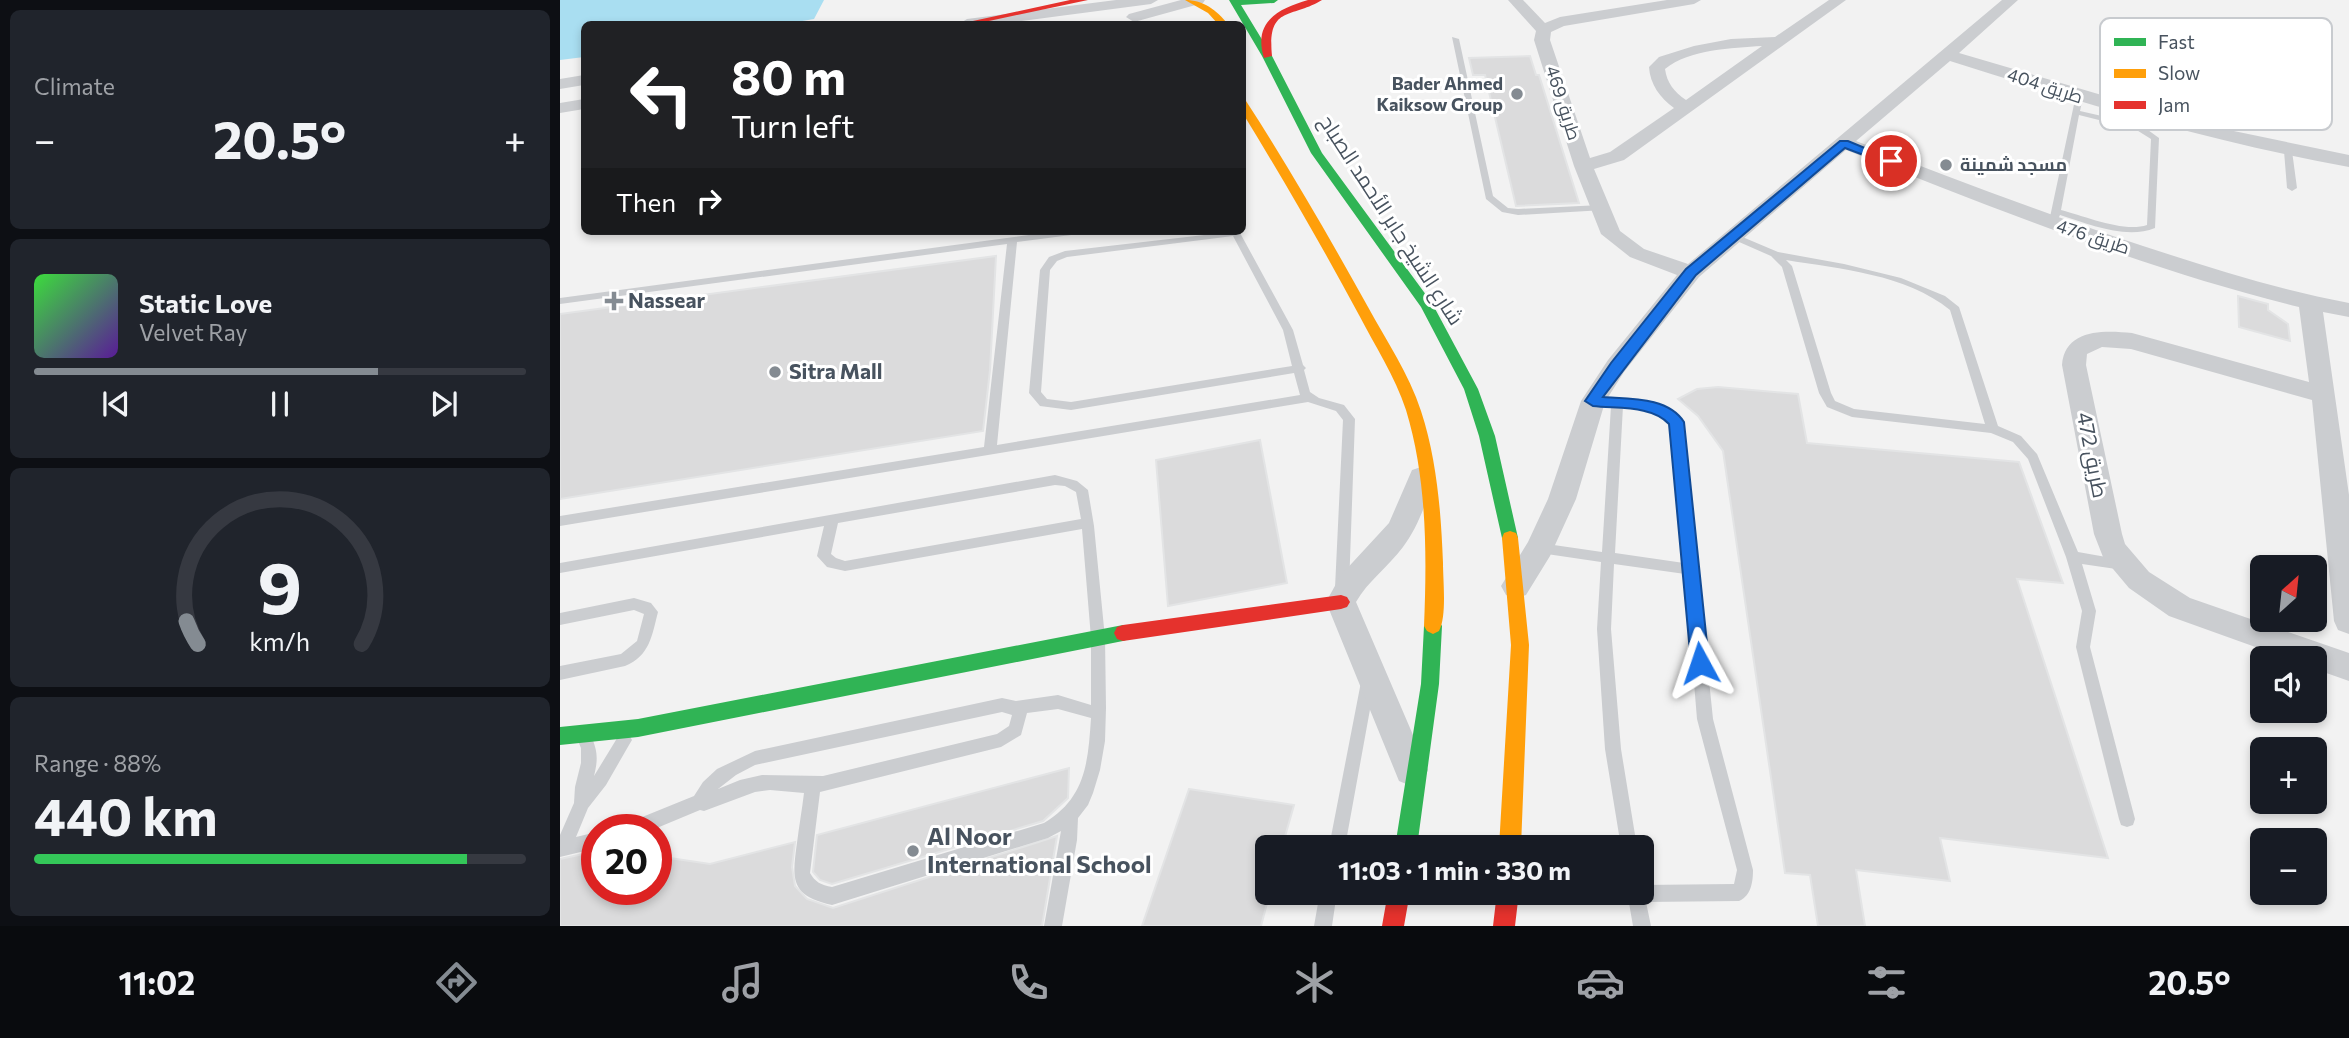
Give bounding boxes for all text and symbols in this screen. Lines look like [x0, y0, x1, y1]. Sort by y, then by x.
legend [2100, 18, 2332, 130]
text: Fast [2158, 30, 2195, 53]
text: 80 m [731, 45, 846, 105]
icon: left [616, 49, 707, 140]
text: Slow [2158, 61, 2200, 84]
street label: طريق 469 [1540, 63, 1586, 143]
street label: طريق 404 [2004, 63, 2086, 109]
text: Climate [34, 72, 115, 100]
place label: Bader Ahmed Kaiksow Group [1376, 72, 1503, 115]
marker: Bader Ahmed Kaiksow Group [1509, 86, 1525, 102]
text: Jam [2158, 93, 2190, 116]
text: Turn left [731, 105, 855, 145]
text: 20.5° [213, 106, 346, 170]
street label: شارع الشيخ جابر الأحمد الصباح [1312, 109, 1470, 331]
text: − [34, 115, 56, 162]
text: + [504, 115, 526, 162]
pin [1861, 131, 1921, 191]
icon: arrive [1872, 142, 1910, 180]
place label: مسجد شمينة [1960, 153, 2067, 175]
marker: مسجد شمينة [1938, 157, 1954, 173]
icon: right [690, 182, 728, 220]
text: Then [616, 186, 676, 217]
street label: طريق 476 [2053, 214, 2133, 260]
text: Static Love [139, 287, 272, 318]
place label: Nassear [628, 287, 705, 312]
marker: Nassear [606, 293, 622, 309]
text: Velvet Ray [139, 318, 247, 346]
place label: Sitra Mall [789, 358, 882, 383]
marker: Sitra Mall [767, 364, 783, 380]
icon: previous [97, 385, 135, 423]
icon: pause [261, 385, 299, 423]
icon: next [425, 385, 463, 423]
street label: طريق 472 [2071, 410, 2114, 500]
text: 9 [258, 540, 302, 629]
north arrow [2250, 555, 2328, 632]
map controls [2250, 555, 2327, 905]
text: km/h [250, 625, 310, 655]
position arrow [1663, 626, 1737, 700]
button: sound [2250, 646, 2327, 723]
button: + [2250, 737, 2327, 814]
text: Range · 88% [34, 749, 161, 777]
text: 440 km [34, 783, 218, 847]
speed limit sign: 20 [581, 814, 672, 905]
place label: Al Noor International School [927, 821, 1152, 878]
button: − [2250, 828, 2327, 905]
marker: Al Noor International School [905, 843, 921, 859]
text: 11:03 · 1 min · 330 m [1338, 854, 1571, 885]
icon: directions [432, 958, 481, 1007]
icon: music [718, 958, 767, 1007]
icon: phone [1004, 958, 1053, 1007]
icon: climate [1290, 958, 1339, 1007]
icon: car [1576, 958, 1625, 1007]
icon: filters [1862, 958, 1911, 1007]
text: 11:02 [119, 962, 195, 1002]
text: 20.5° [2148, 962, 2230, 1002]

